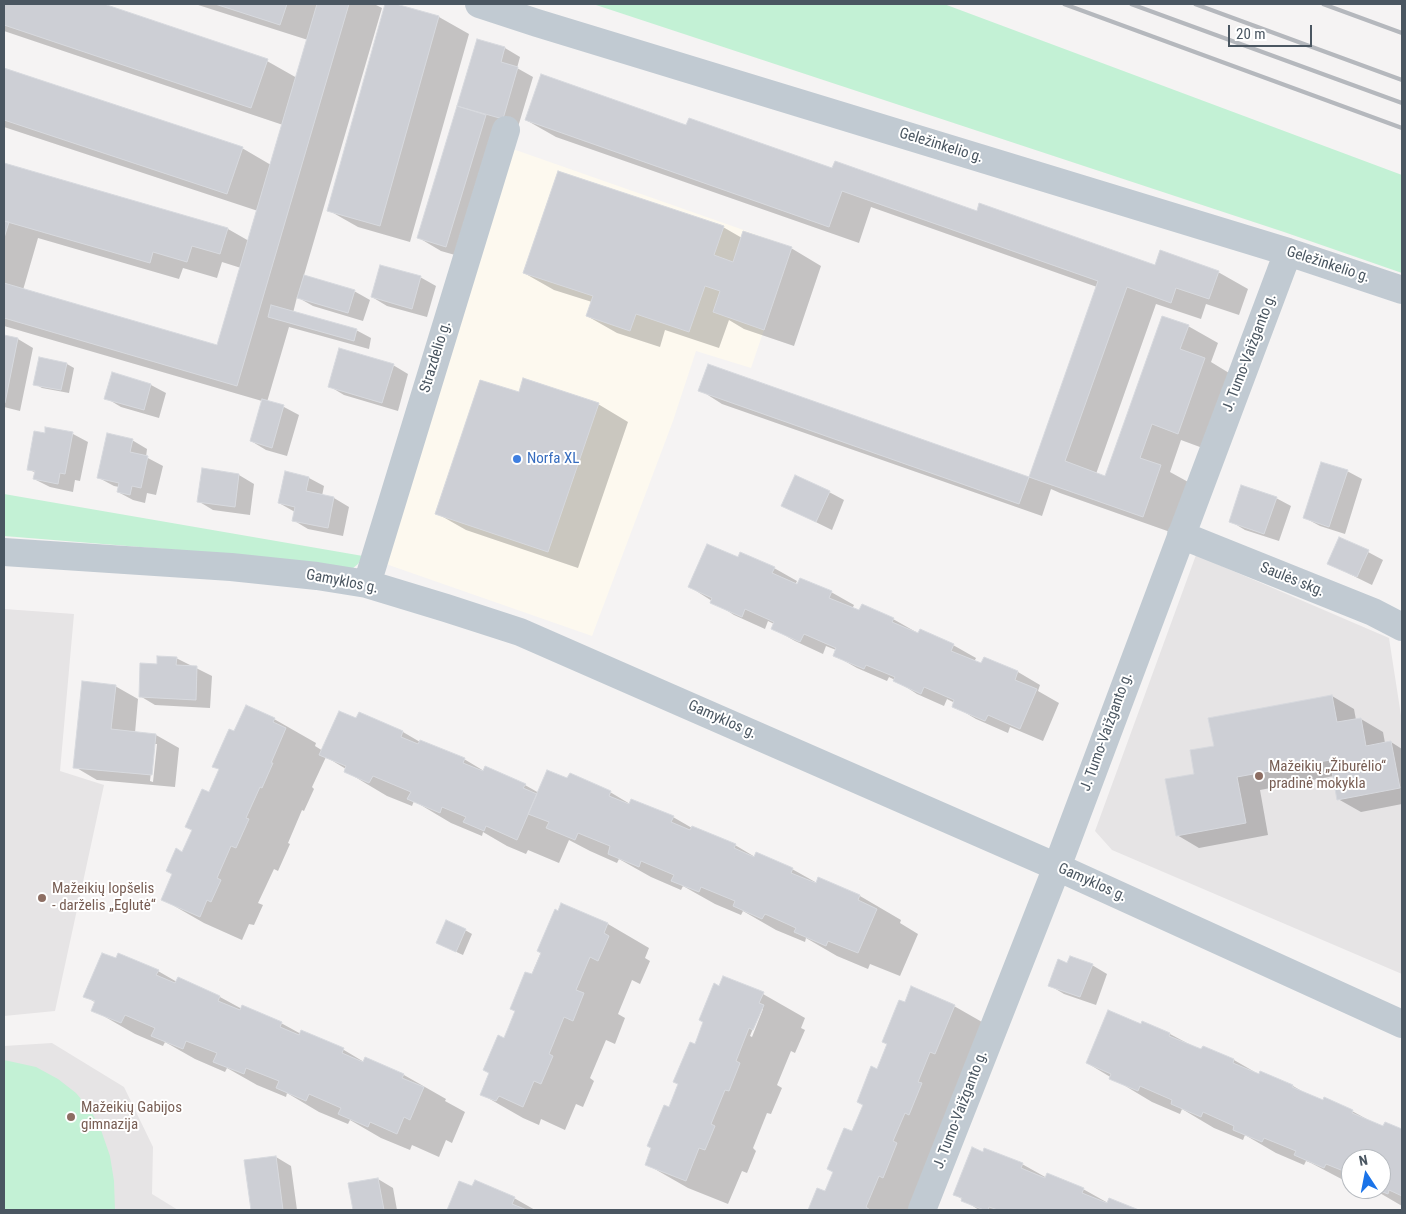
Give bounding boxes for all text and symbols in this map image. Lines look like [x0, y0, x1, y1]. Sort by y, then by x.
scale bar [1231, 15, 1315, 47]
text: 20 m [1236, 25, 1266, 43]
street label: Geležinkelio g. [897, 125, 985, 167]
street label: Geležinkelio g. [1284, 243, 1372, 287]
street label: J. Tumo-Vaižganto g. [1219, 291, 1281, 415]
street label: Strazdelio g. [417, 319, 455, 395]
place label: Norfa XL [527, 450, 579, 468]
marker: Norfa XL [511, 453, 523, 465]
street label: Saulės skg. [1257, 559, 1327, 601]
street label: Gamyklos g. [304, 566, 380, 598]
street label: J. Tumo-Vaižganto g. [1077, 670, 1137, 794]
street label: Gamyklos g. [685, 697, 759, 743]
place label: Mažeikių „Žiburėlio“ pradinė mokykla [1269, 758, 1386, 793]
marker: Mažeikių „Žiburėlio“ pradinė mokykla [1253, 770, 1265, 782]
street label: Gamyklos g. [1055, 860, 1129, 906]
place label: Mažeikių lopšelis - darželis „Eglutė“ [52, 880, 156, 915]
marker: Mažeikių lopšelis - darželis „Eglutė“ [36, 892, 48, 904]
street label: J. Tumo-Vaižganto g. [930, 1048, 992, 1172]
place label: Mažeikių Gabijos gimnazija [81, 1099, 182, 1134]
marker: Mažeikių Gabijos gimnazija [65, 1111, 77, 1123]
north arrow [1341, 1149, 1391, 1199]
text: N [1358, 1152, 1369, 1169]

